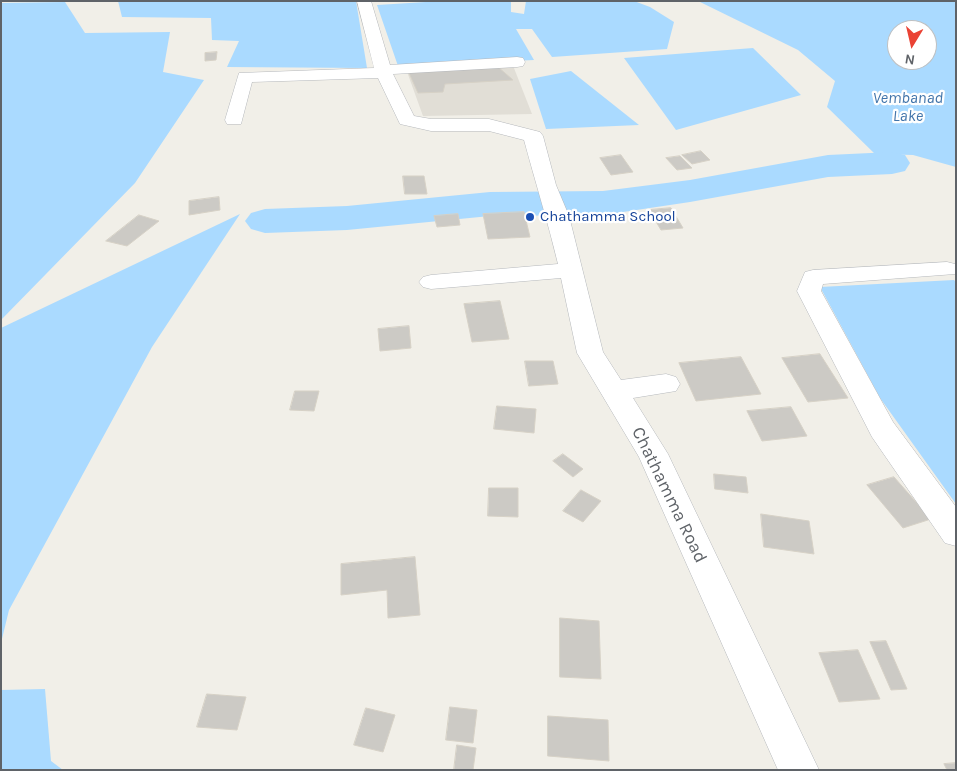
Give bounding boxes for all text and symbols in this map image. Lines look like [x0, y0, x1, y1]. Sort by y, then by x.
north arrow [887, 20, 937, 70]
text: N [903, 50, 916, 69]
water label: Vembanad Lake [873, 88, 943, 126]
place label: Chathamma School [540, 208, 676, 226]
marker: Chathamma School [524, 211, 536, 223]
street label: Chathamma Road [627, 423, 711, 567]

